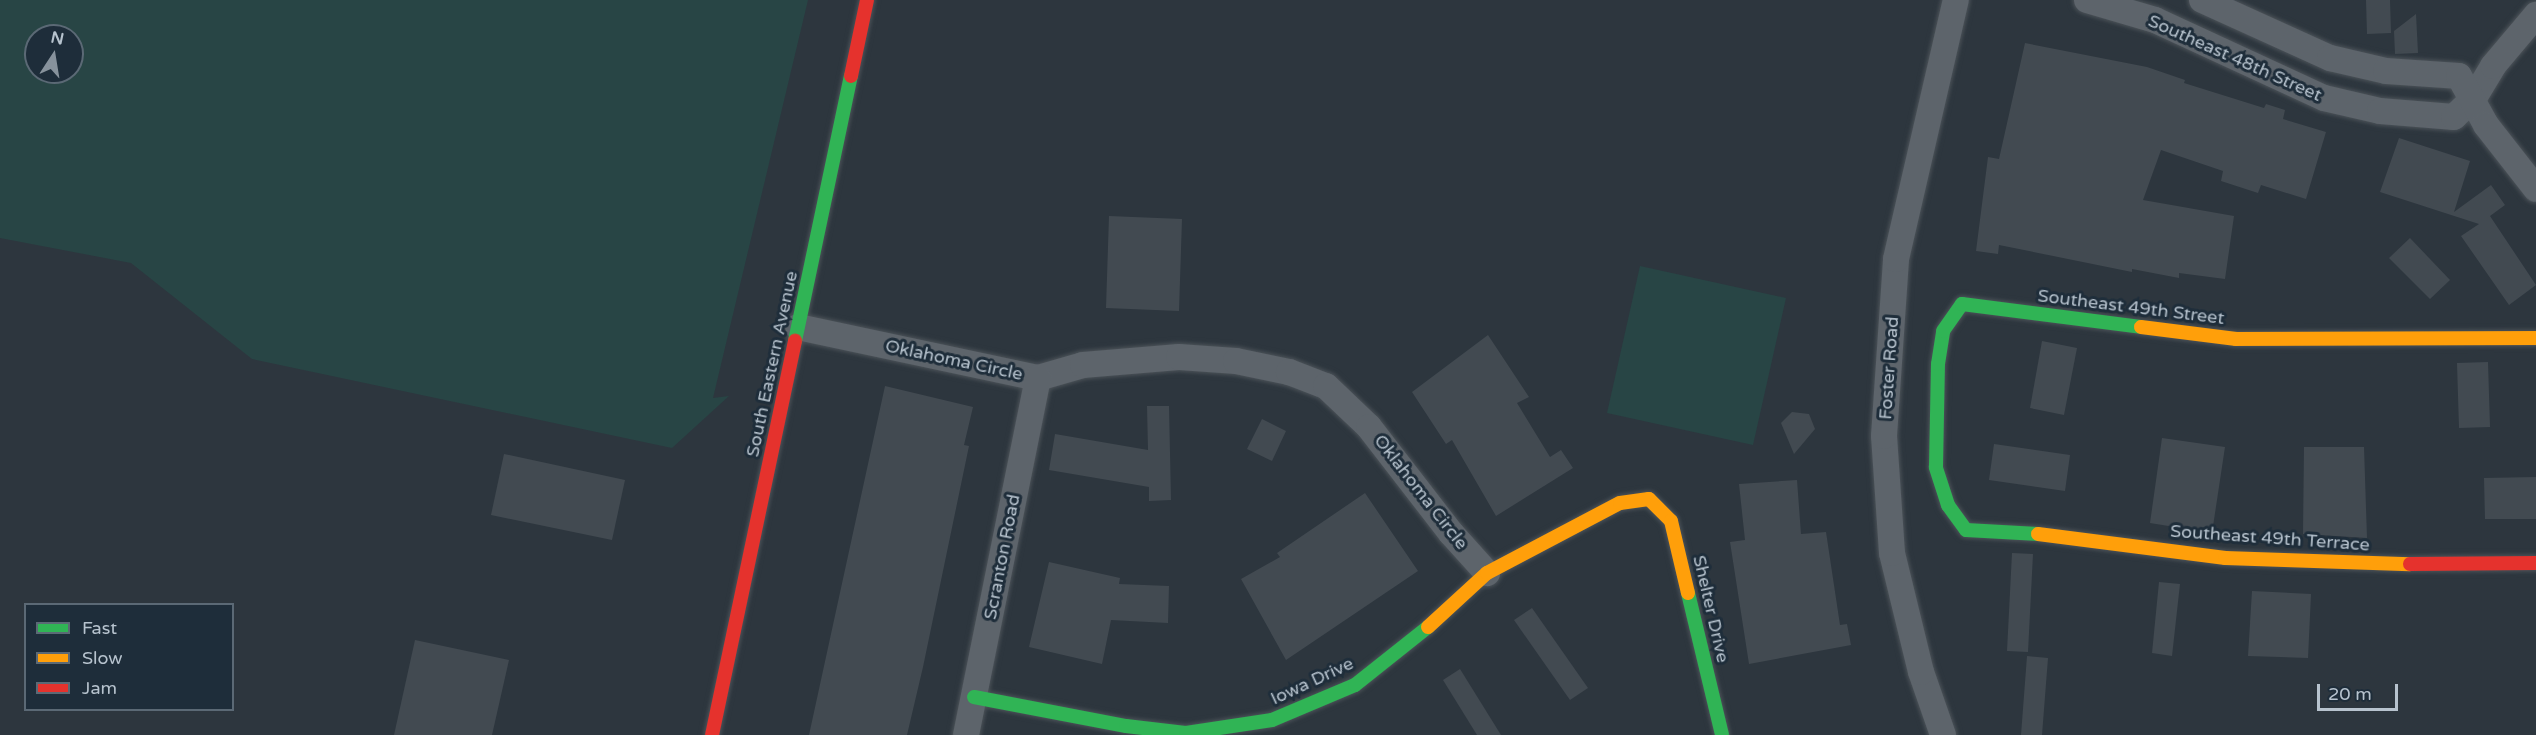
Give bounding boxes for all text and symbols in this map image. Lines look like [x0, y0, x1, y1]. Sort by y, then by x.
street label: Southeast 48th Street [2145, 10, 2325, 106]
north arrow [24, 24, 84, 84]
text: N [49, 27, 66, 49]
street label: South Eastern Avenue [742, 269, 802, 459]
street label: Southeast 49th Street [2036, 285, 2226, 329]
street label: Foster Road [1875, 316, 1903, 420]
street label: Oklahoma Circle [883, 335, 1025, 385]
street label: Oklahoma Circle [1369, 430, 1473, 554]
street label: Scranton Road [979, 493, 1025, 621]
street label: Southeast 49th Terrace [2169, 520, 2371, 556]
street label: Shelter Drive [1688, 553, 1734, 665]
legend [24, 603, 234, 711]
text: Fast [82, 617, 117, 639]
text: Slow [82, 647, 123, 669]
street label: Iowa Drive [1267, 652, 1357, 710]
scale bar [2320, 672, 2401, 710]
text: Jam [82, 677, 117, 699]
text: 20 m [2328, 683, 2372, 705]

